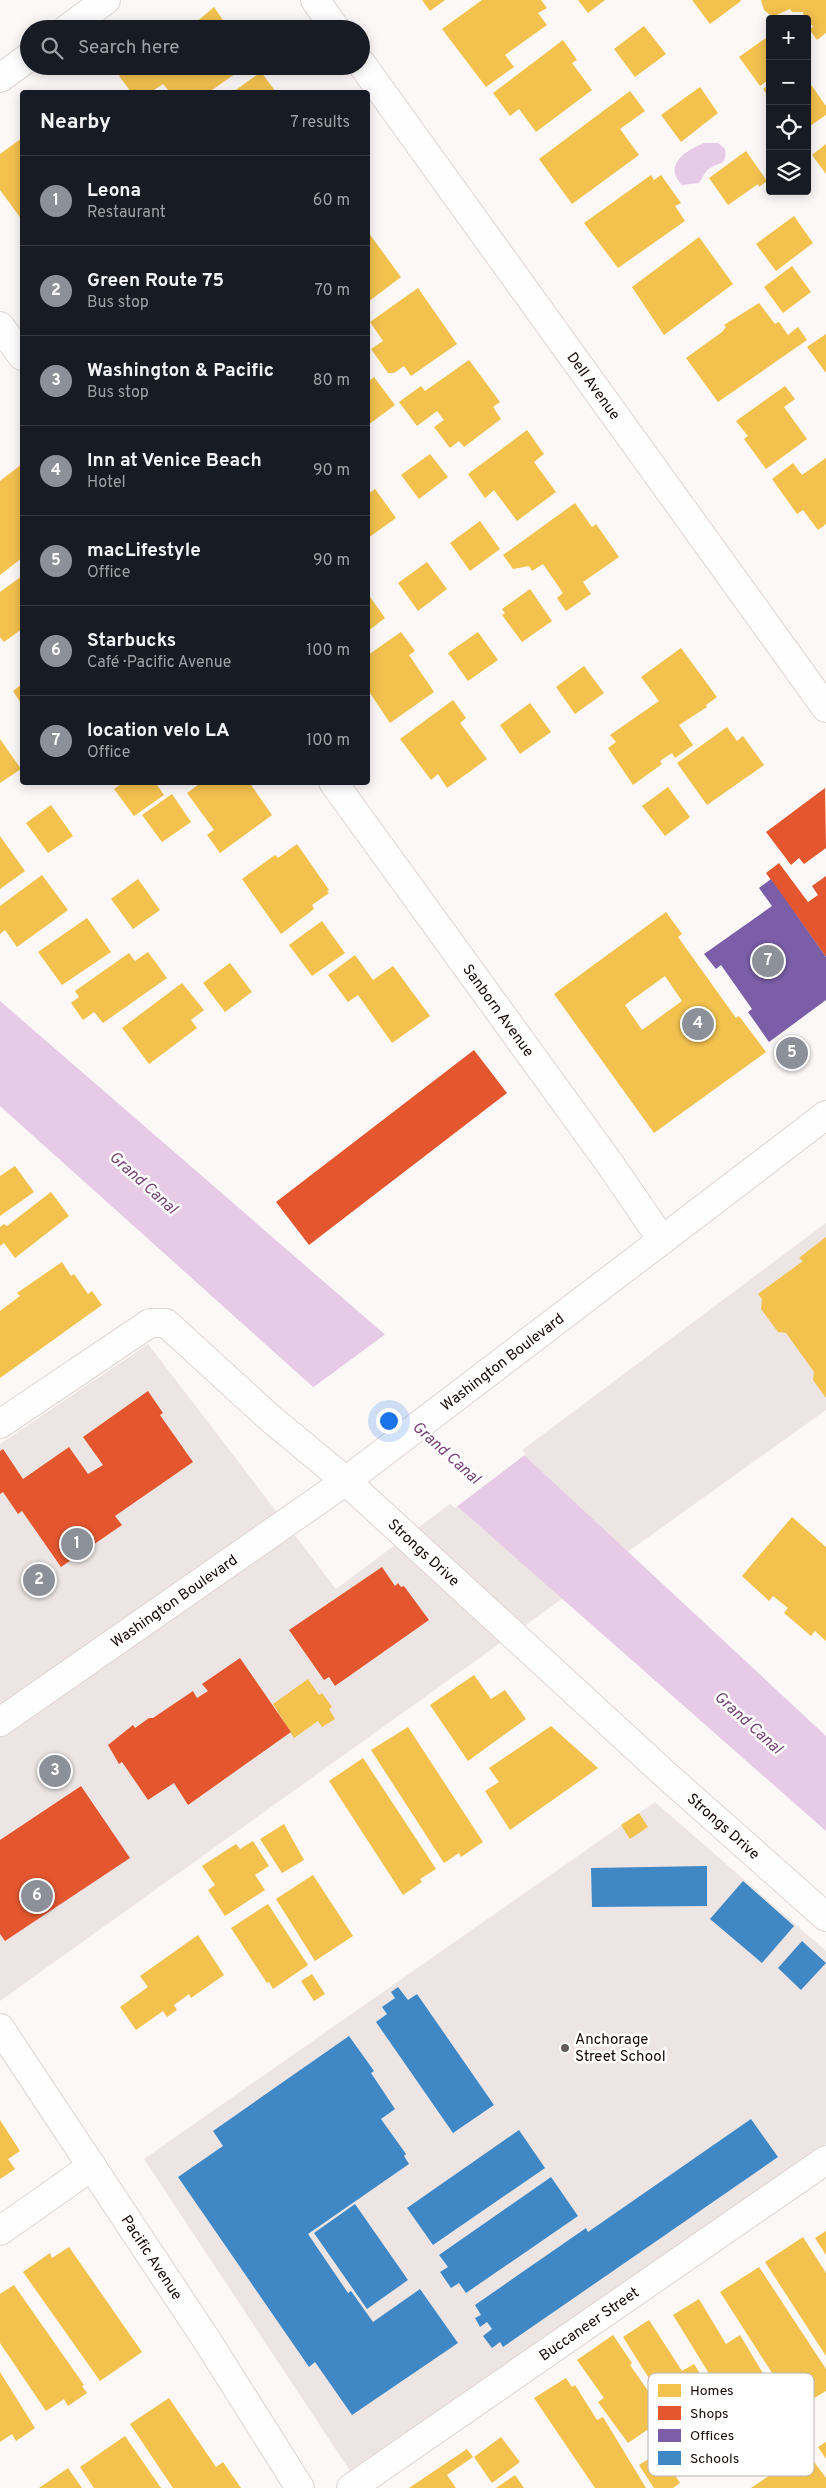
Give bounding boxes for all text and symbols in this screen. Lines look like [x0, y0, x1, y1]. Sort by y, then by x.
map controls [766, 15, 811, 195]
button: + [766, 15, 811, 60]
search box [20, 20, 370, 75]
icon: search [38, 34, 66, 62]
text: Search here [78, 36, 180, 60]
button: − [766, 60, 811, 105]
button: locate [766, 105, 811, 150]
text: Nearby [40, 109, 111, 136]
text: 7 results [290, 113, 350, 133]
button: layers [766, 150, 811, 195]
text: Leona [87, 179, 141, 203]
text: 1 [53, 191, 59, 211]
text: 60 m [313, 191, 350, 211]
text: Restaurant [87, 203, 166, 223]
text: Green Route 75 [87, 269, 224, 293]
text: 2 [51, 281, 61, 301]
text: 70 m [315, 281, 350, 301]
text: Bus stop [87, 293, 149, 313]
street label: Dell Avenue [562, 349, 623, 424]
text: Washington & Pacific [87, 359, 274, 383]
text: 3 [51, 371, 61, 391]
text: 80 m [313, 371, 350, 391]
text: Bus stop [87, 383, 149, 403]
text: Inn at Venice Beach [87, 449, 262, 473]
text: 4 [51, 461, 61, 481]
text: 90 m [313, 461, 350, 481]
text: Hotel [87, 473, 126, 493]
text: macLifestyle [87, 539, 201, 563]
text: 5 [51, 551, 61, 571]
text: 90 m [313, 551, 350, 571]
text: Office [87, 563, 130, 583]
text: Starbucks [87, 629, 176, 653]
text: 6 [51, 641, 61, 661]
text: 100 m [306, 641, 350, 661]
text: Café · Pacific Avenue [87, 653, 231, 673]
text: location velo LA [87, 719, 230, 743]
text: 7 [52, 731, 60, 751]
text: 100 m [306, 731, 350, 751]
text: Office [87, 743, 130, 763]
pin: 7 [752, 942, 784, 980]
street label: Sanborn Avenue [457, 961, 537, 1061]
pin: 4 [682, 1005, 714, 1043]
pin: 5 [776, 1034, 808, 1072]
water label: Grand Canal [104, 1148, 182, 1220]
street label: Washington Boulevard [438, 1310, 569, 1416]
your location [376, 1408, 402, 1434]
water label: Grand Canal [407, 1418, 485, 1490]
street label: Strongs Drive [383, 1516, 463, 1591]
pin: 1 [61, 1525, 93, 1563]
street label: Washington Boulevard [108, 1551, 242, 1653]
pin: 2 [23, 1561, 55, 1599]
water label: Grand Canal [709, 1688, 787, 1760]
pin: 3 [39, 1752, 71, 1790]
street label: Strongs Drive [682, 1790, 763, 1865]
pin: 6 [21, 1877, 53, 1915]
place label: Anchorage Street School [575, 2031, 666, 2067]
marker: Anchorage Street School [559, 2042, 571, 2054]
street label: Pacific Avenue [116, 2212, 186, 2304]
street label: Buccaneer Street [536, 2284, 643, 2366]
legend [648, 2373, 814, 2476]
text: Homes [690, 2383, 734, 2400]
text: Shops [690, 2406, 729, 2423]
text: Offices [690, 2428, 734, 2445]
text: Schools [690, 2451, 739, 2468]

